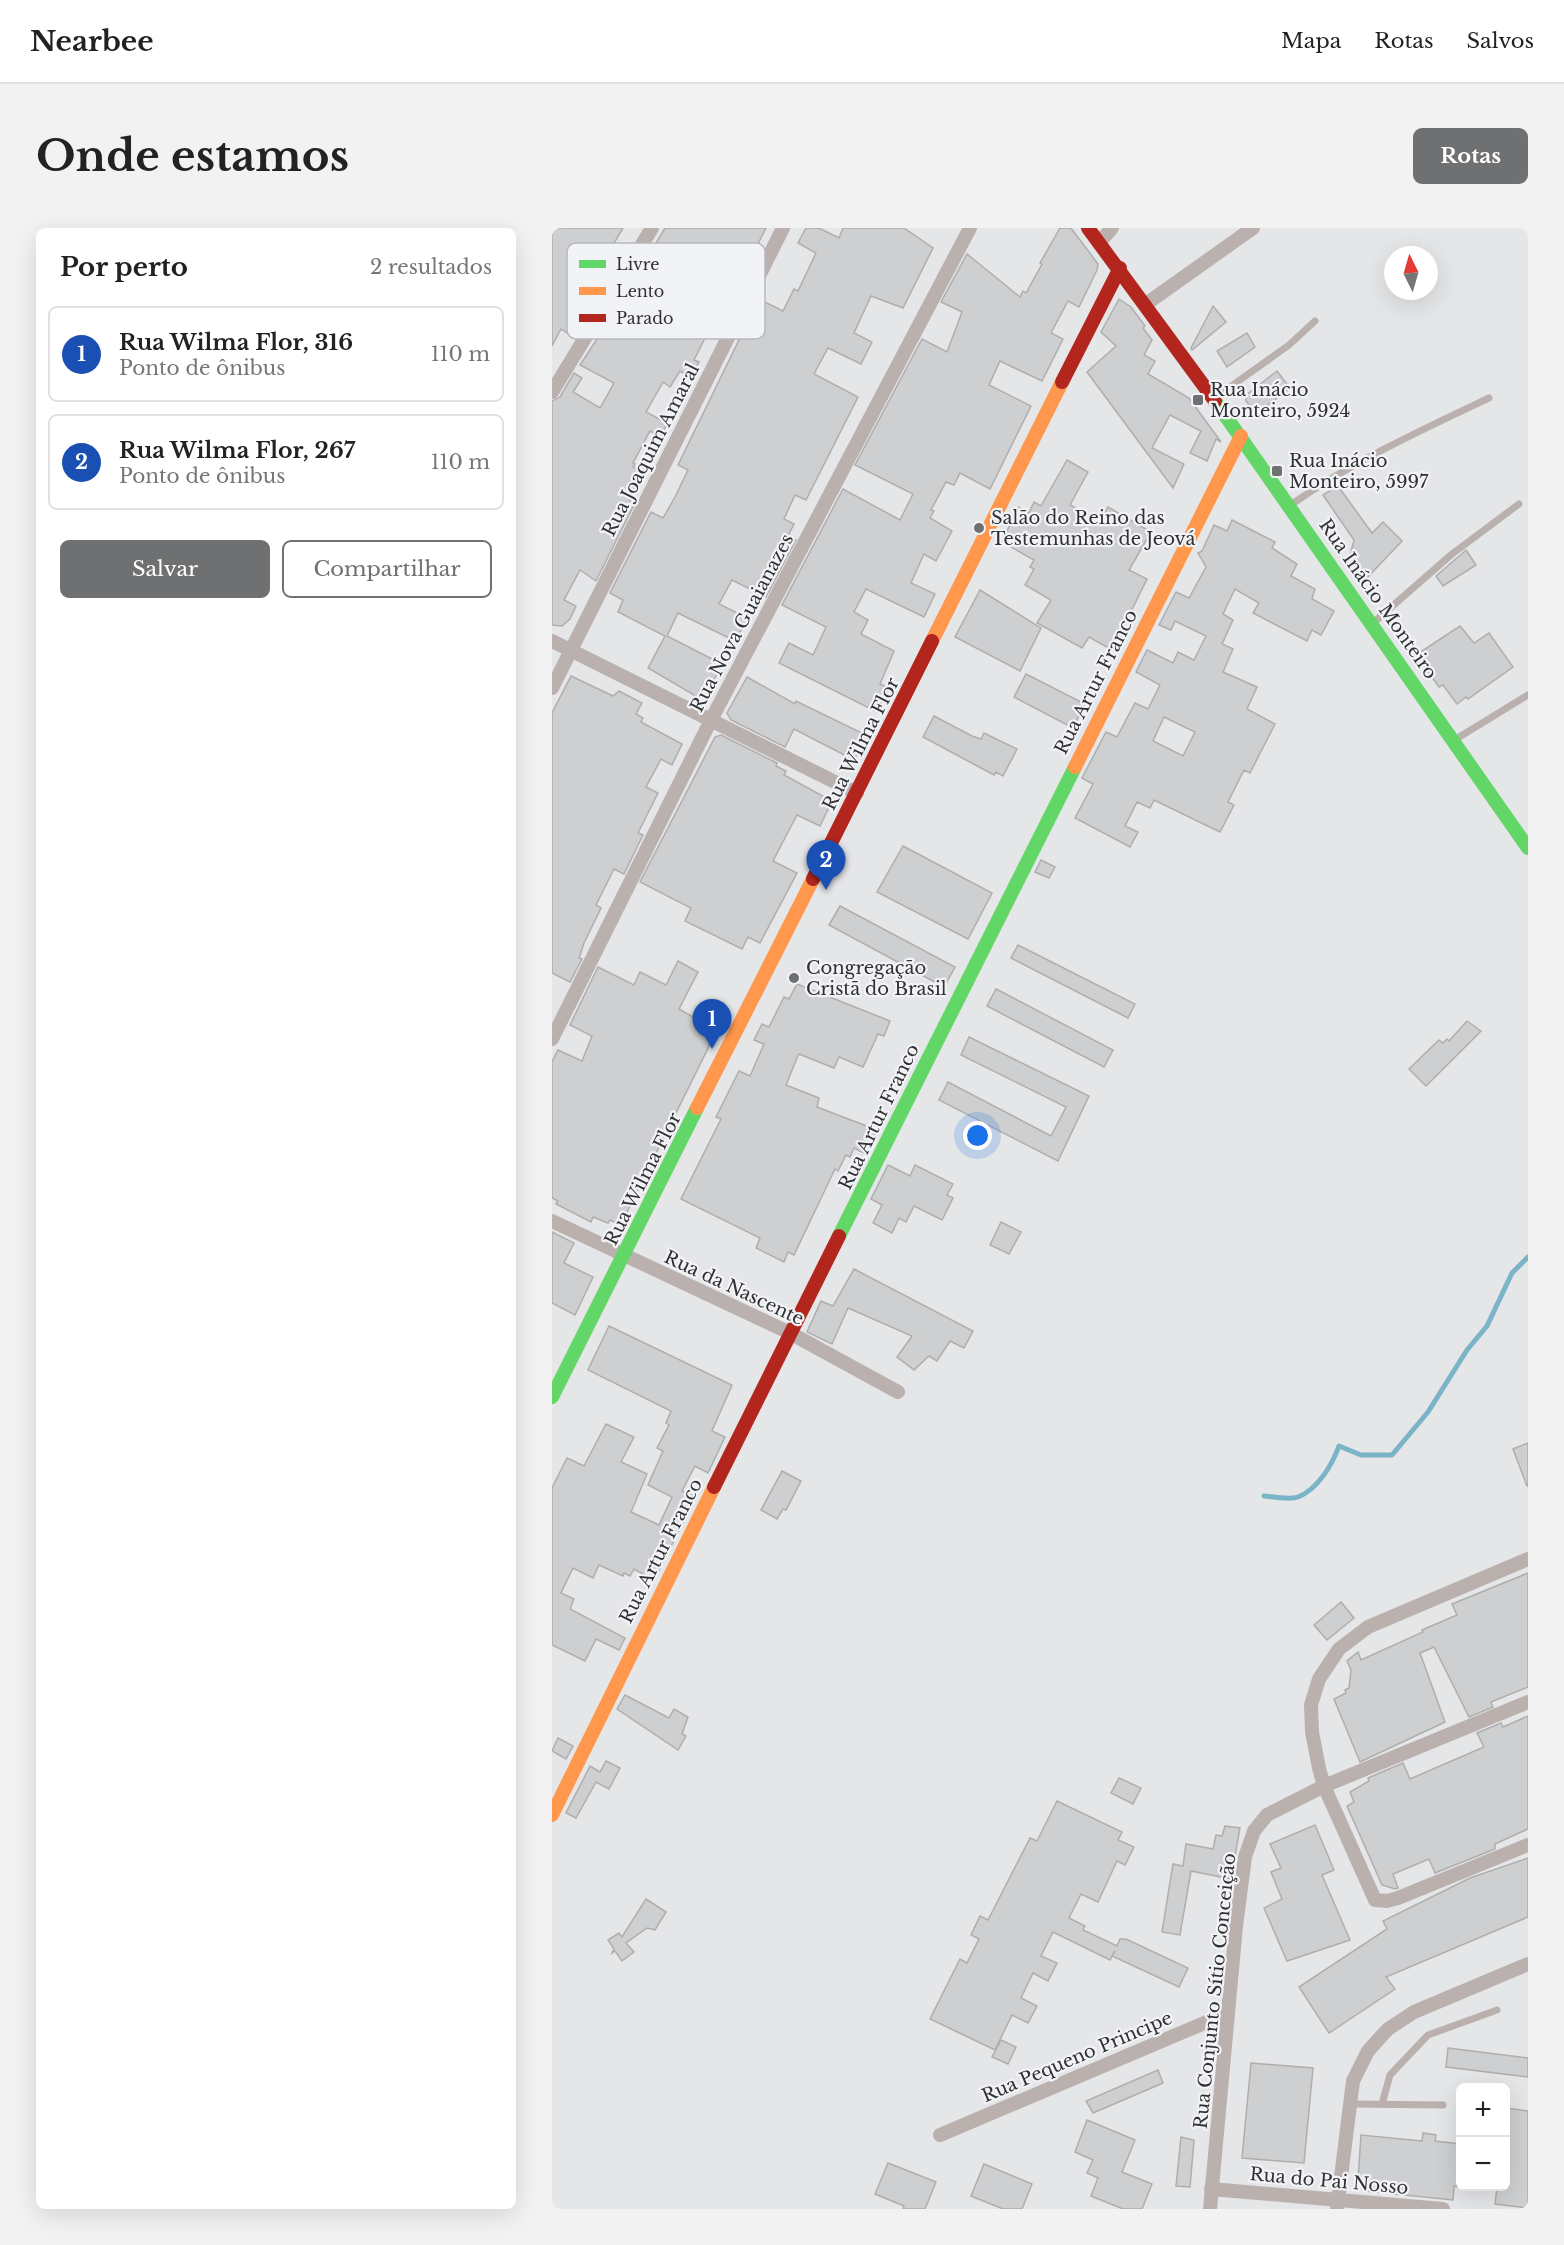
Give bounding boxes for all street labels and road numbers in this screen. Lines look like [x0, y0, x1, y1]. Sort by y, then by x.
street label: Rua Joaquim Amaral [598, 360, 704, 540]
street label: Rua Inácio Monteiro [1314, 515, 1442, 683]
street label: Rua Nova Guaianazes [686, 530, 798, 716]
street label: Rua Artur Franco [1050, 606, 1142, 758]
street label: Rua Wilma Flor [818, 674, 904, 814]
street label: Rua Artur Franco [834, 1041, 924, 1193]
street label: Rua Wilma Flor [600, 1109, 686, 1249]
street label: Rua da Nascente [661, 1246, 807, 1330]
street label: Rua Artur Franco [615, 1475, 707, 1627]
street label: Rua Conjunto Sítio Conceição [1190, 1852, 1240, 2130]
street label: Rua Pequeno Principe [979, 2007, 1175, 2107]
street label: Rua do Pai Nosso [1249, 2163, 1409, 2199]

